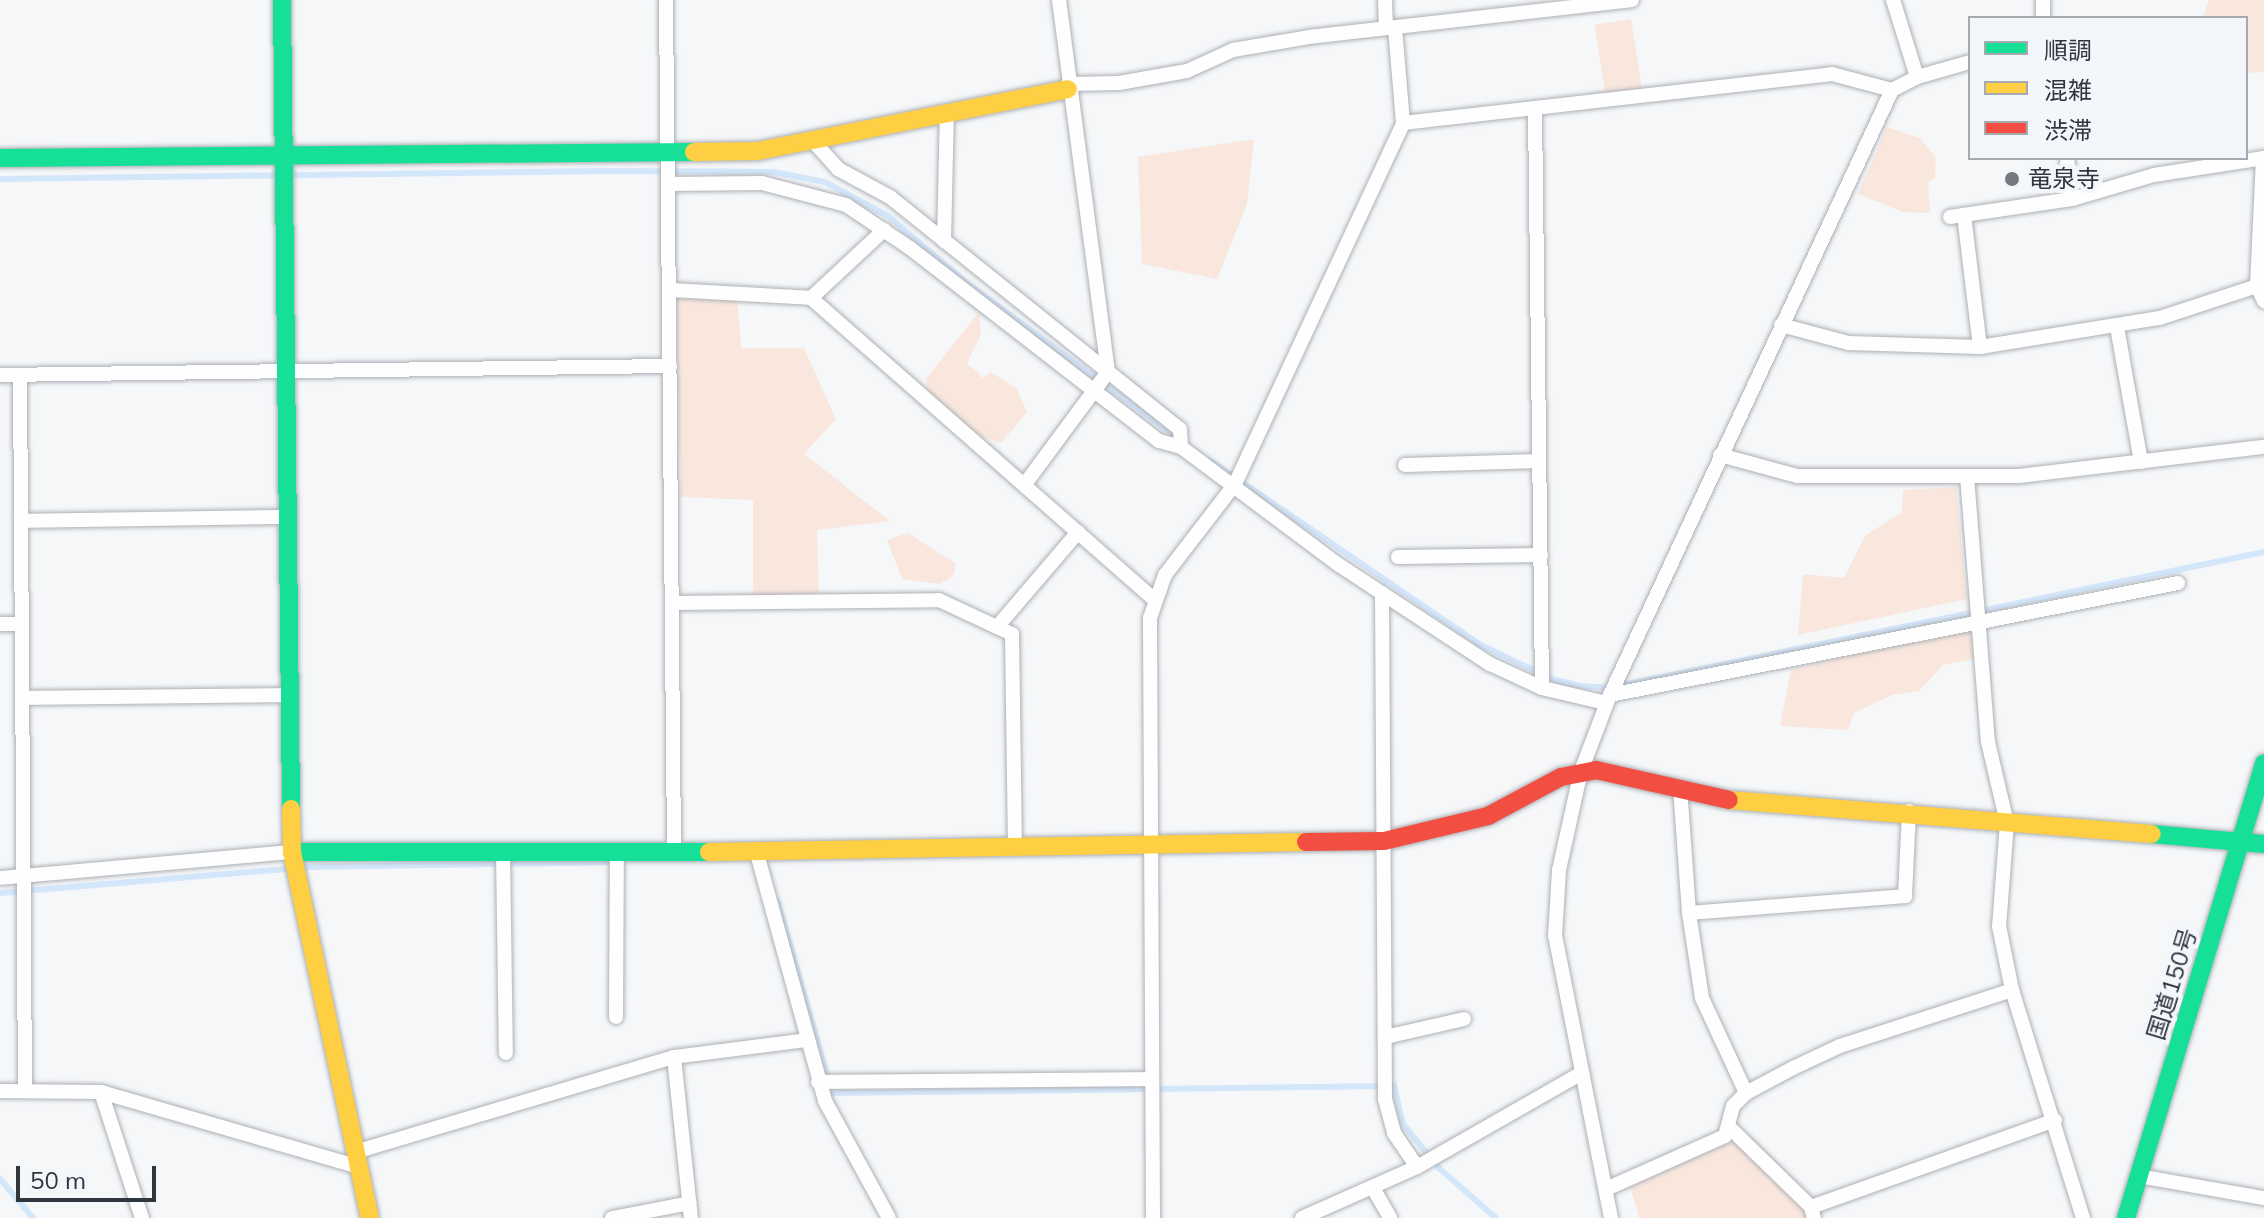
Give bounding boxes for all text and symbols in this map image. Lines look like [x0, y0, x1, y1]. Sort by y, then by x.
legend [1968, 16, 2248, 160]
text: 順調 [2044, 35, 2092, 65]
text: 混雑 [2044, 75, 2092, 105]
text: 渋滞 [2044, 115, 2092, 145]
place label: 竜泉寺 [2028, 165, 2100, 193]
marker: 竜泉寺 [2003, 170, 2021, 188]
street label: 国道150号 [2141, 925, 2203, 1043]
scale bar [20, 1150, 160, 1200]
text: 50 m [30, 1165, 86, 1195]

